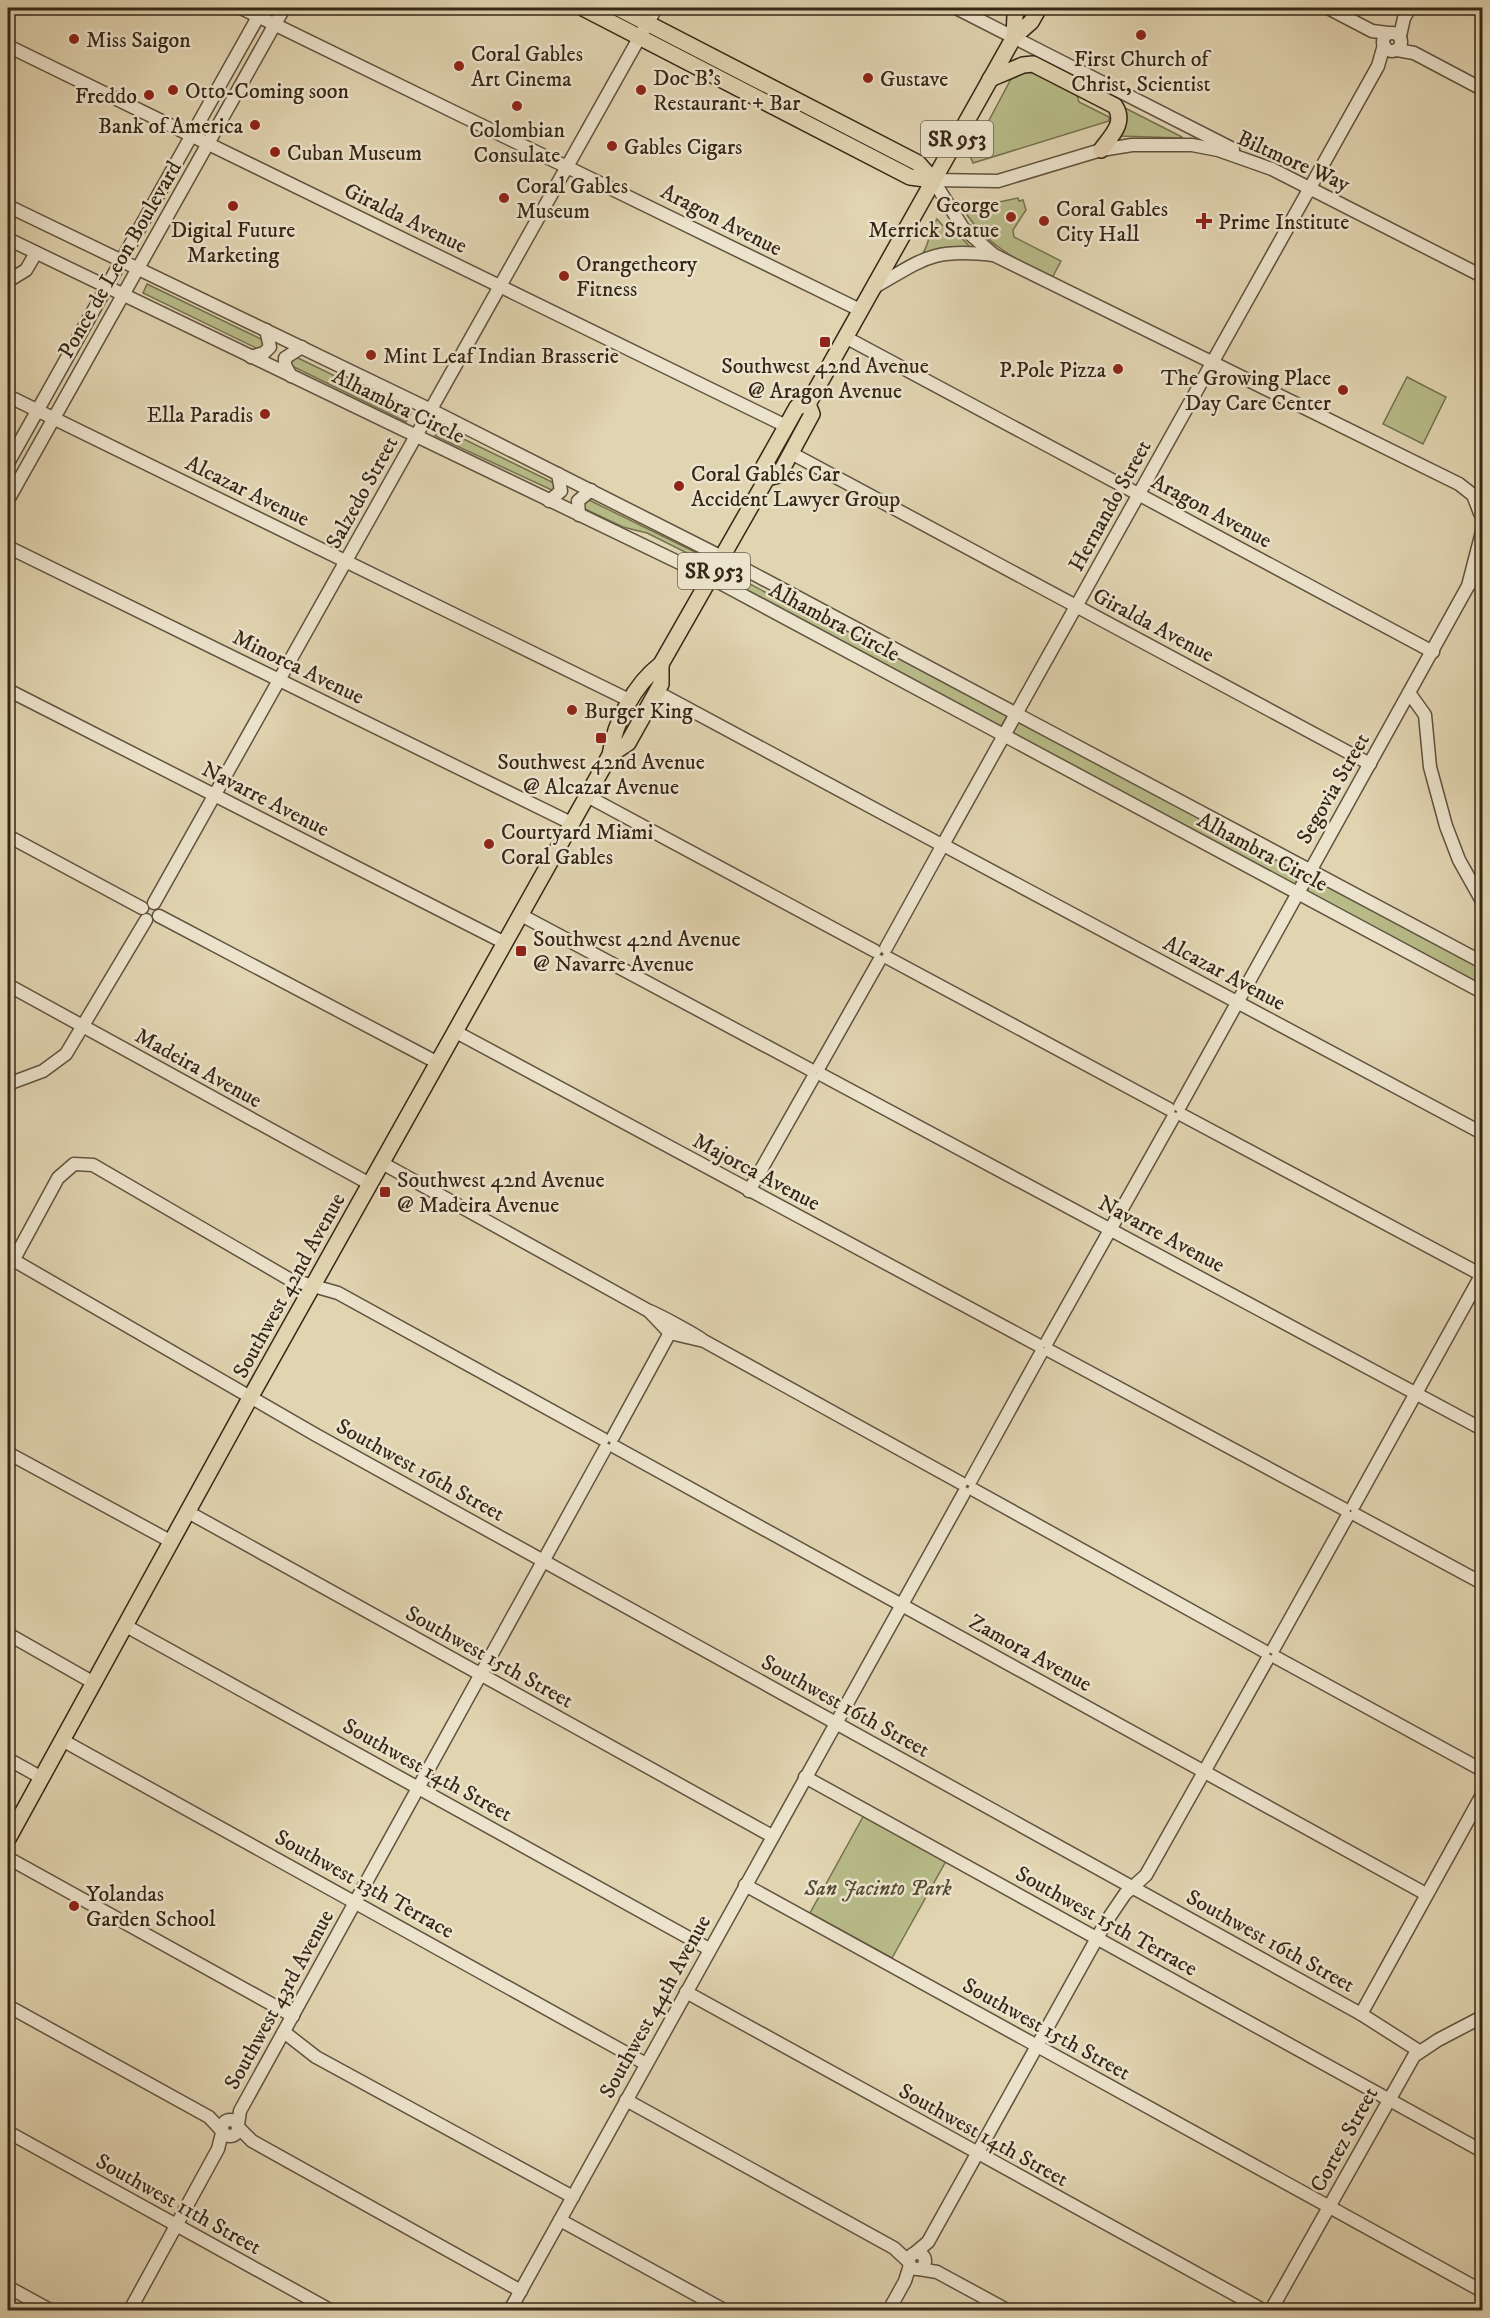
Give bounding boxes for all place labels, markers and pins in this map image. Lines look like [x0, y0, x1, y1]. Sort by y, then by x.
place label: Miss Saigon [86, 27, 191, 54]
marker: First Church of Christ, Scientist [1134, 28, 1148, 42]
marker: Miss Saigon [67, 32, 81, 46]
place label: Coral Gables Art Cinema [471, 41, 583, 93]
place label: First Church of Christ, Scientist [1071, 46, 1212, 98]
marker: Coral Gables Art Cinema [452, 59, 466, 73]
place label: Doc B's Restaurant + Bar [653, 65, 801, 117]
place label: Gustave [880, 66, 948, 93]
marker: Gustave [861, 71, 875, 85]
place label: Otto-Coming soon [185, 78, 350, 105]
place label: Freddo [75, 83, 137, 110]
marker: Otto-Coming soon [166, 83, 180, 97]
marker: Doc B's Restaurant + Bar [634, 83, 648, 97]
marker: Freddo [142, 88, 156, 102]
marker: Colombian Consulate [510, 99, 524, 113]
place label: Bank of America [98, 113, 244, 140]
place label: Colombian Consulate [469, 117, 565, 169]
marker: Bank of America [248, 118, 262, 132]
place label: Gables Cigars [624, 134, 742, 161]
marker: Gables Cigars [605, 139, 619, 153]
place label: Cuban Museum [287, 140, 422, 167]
marker: Cuban Museum [268, 145, 282, 159]
place label: Coral Gables Museum [516, 173, 628, 225]
marker: Coral Gables Museum [497, 191, 511, 205]
place label: George Merrick Statue [868, 192, 999, 244]
place label: Coral Gables City Hall [1056, 196, 1168, 248]
marker: Digital Future Marketing [226, 199, 240, 213]
place label: Prime Institute [1218, 209, 1349, 236]
marker: George Merrick Statue [1004, 210, 1018, 224]
marker: Prime Institute [1195, 212, 1213, 230]
marker: Coral Gables City Hall [1037, 214, 1051, 228]
place label: Digital Future Marketing [171, 217, 295, 269]
place label: Orangetheory Fitness [576, 251, 698, 303]
marker: Orangetheory Fitness [557, 269, 571, 283]
marker: Southwest 42nd Avenue @ Aragon Avenue [818, 335, 832, 349]
place label: Mint Leaf Indian Brasserie [383, 343, 619, 370]
marker: Mint Leaf Indian Brasserie [364, 348, 378, 362]
place label: Southwest 42nd Avenue @ Aragon Avenue [721, 353, 929, 405]
place label: P.Pole Pizza [999, 357, 1107, 384]
marker: P.Pole Pizza [1111, 362, 1125, 376]
place label: The Growing Place Day Care Center [1161, 365, 1332, 417]
marker: The Growing Place Day Care Center [1336, 383, 1350, 397]
place label: Ella Paradis [147, 402, 253, 429]
marker: Ella Paradis [258, 407, 272, 421]
place label: Coral Gables Car Accident Lawyer Group [691, 461, 900, 513]
marker: Coral Gables Car Accident Lawyer Group [672, 479, 686, 493]
place label: Burger King [584, 698, 693, 725]
marker: Burger King [565, 703, 579, 717]
marker: Southwest 42nd Avenue @ Alcazar Avenue [594, 731, 608, 745]
place label: Southwest 42nd Avenue @ Alcazar Avenue [497, 749, 705, 801]
place label: Courtyard Miami Coral Gables [501, 819, 653, 871]
marker: Courtyard Miami Coral Gables [482, 837, 496, 851]
place label: Southwest 42nd Avenue @ Navarre Avenue [533, 926, 741, 978]
marker: Southwest 42nd Avenue @ Navarre Avenue [514, 944, 528, 958]
place label: Southwest 42nd Avenue @ Madeira Avenue [397, 1167, 605, 1219]
marker: Southwest 42nd Avenue @ Madeira Avenue [378, 1185, 392, 1199]
place label: Yolandas Garden School [86, 1881, 216, 1933]
marker: Yolandas Garden School [67, 1899, 81, 1913]

